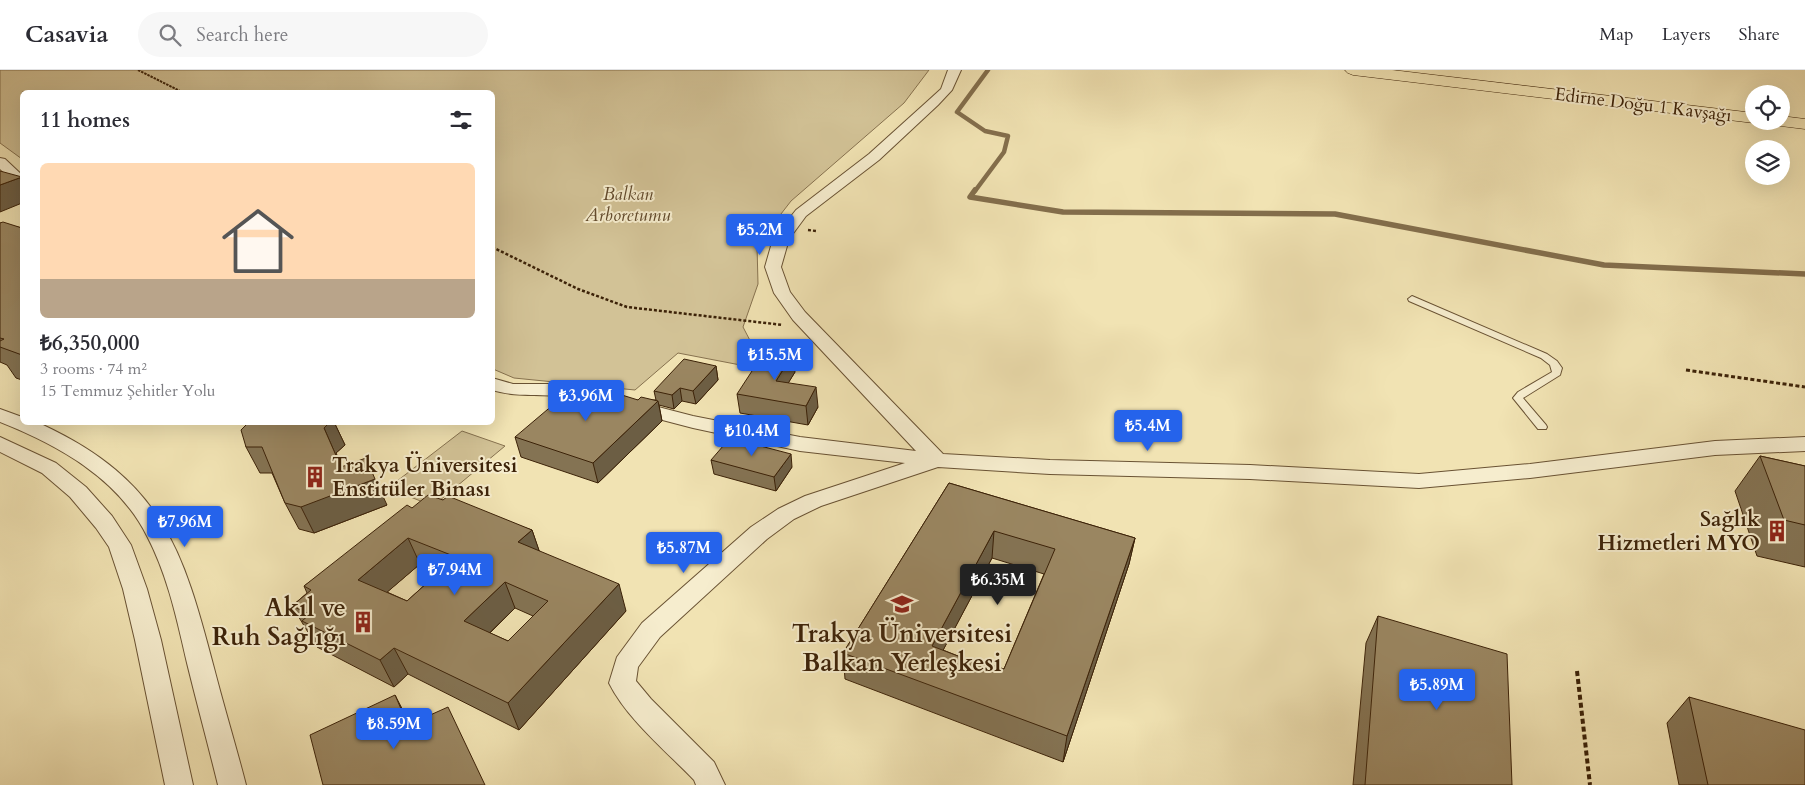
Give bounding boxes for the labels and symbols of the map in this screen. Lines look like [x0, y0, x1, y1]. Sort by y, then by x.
street label: Edirne Doğu 1 Kavşağı [1553, 82, 1733, 128]
park label: Balkan Arboretumu [584, 182, 671, 228]
pin: ₺5.2M [725, 214, 795, 256]
pin: ₺15.5M [734, 338, 816, 381]
pin: ₺3.96M [545, 380, 627, 422]
pin: ₺5.4M [1113, 410, 1183, 452]
pin: ₺10.4M [711, 414, 793, 457]
place label: Trakya Üniversitesi Enstitüler Binası [332, 451, 518, 504]
building icon: Trakya Üniversitesi Enstitüler Binası [302, 464, 328, 490]
place label: Sağlık Hizmetleri MYO [1597, 505, 1760, 558]
pin: ₺7.96M [144, 506, 226, 548]
building icon: Sağlık Hizmetleri MYO [1764, 518, 1790, 544]
pin: ₺5.87M [643, 532, 725, 574]
pin: ₺7.94M [414, 554, 496, 596]
pin: ₺6.35M [957, 564, 1039, 606]
place label: Akıl ve Ruh Sağlığı [212, 591, 346, 654]
school or university icon: Trakya Üniversitesi Balkan Yerleşkesi [889, 591, 915, 617]
building icon: Akıl ve Ruh Sağlığı [350, 609, 376, 635]
place label: Trakya Üniversitesi Balkan Yerleşkesi [792, 617, 1012, 680]
pin: ₺5.89M [1396, 668, 1478, 711]
pin: ₺8.59M [353, 708, 435, 750]

